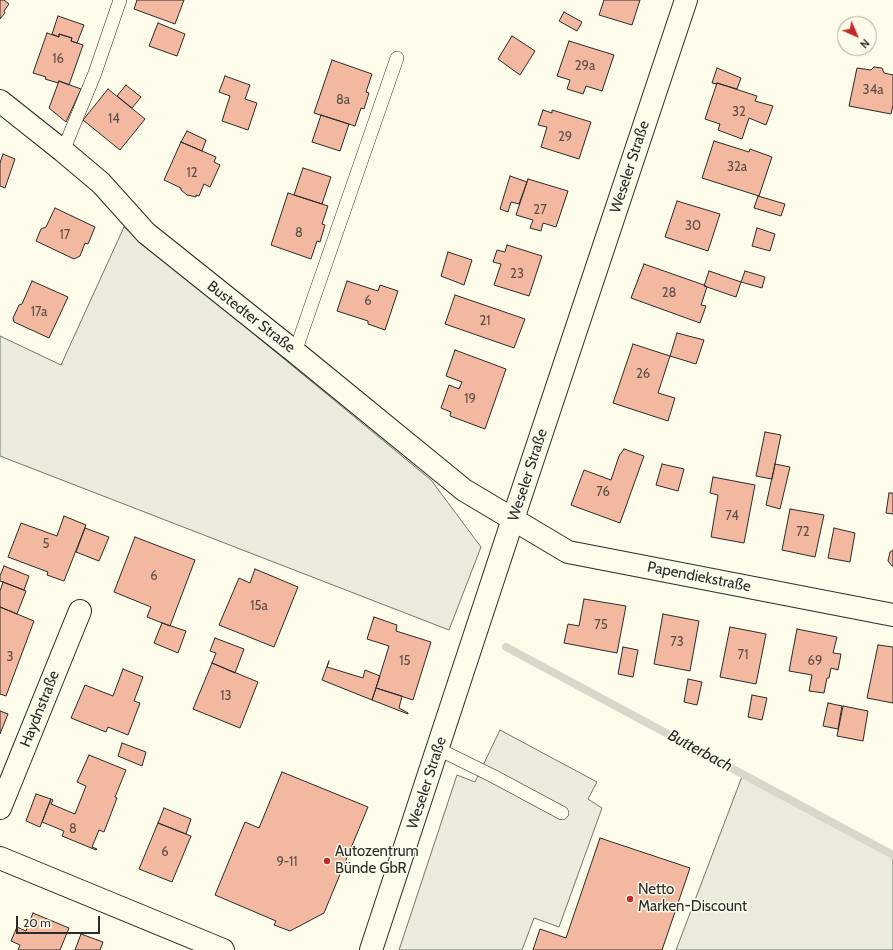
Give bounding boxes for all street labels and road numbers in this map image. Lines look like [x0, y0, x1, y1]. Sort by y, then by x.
street label: Weseler Straße [607, 119, 653, 215]
street label: Bustedter Straße [204, 277, 298, 357]
street label: Weseler Straße [505, 427, 551, 523]
street label: Papendiekstraße [646, 558, 752, 596]
street label: Haydnstraße [17, 668, 63, 750]
street label: Weseler Straße [404, 735, 450, 831]

